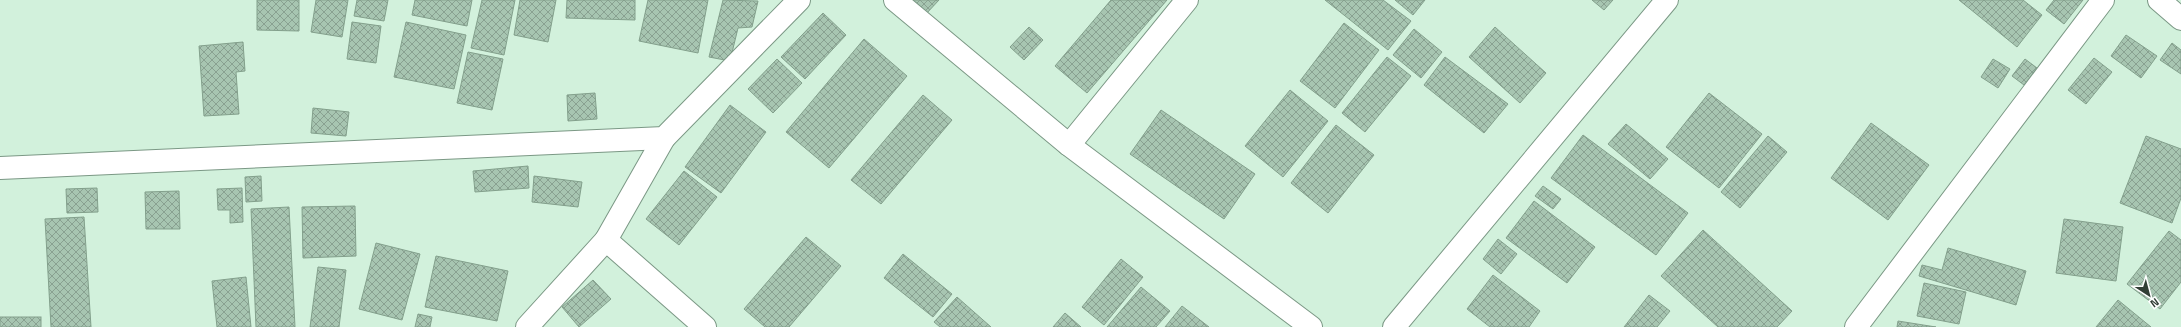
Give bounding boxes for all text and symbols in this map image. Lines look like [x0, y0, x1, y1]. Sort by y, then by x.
north arrow [2129, 275, 2169, 315]
text: N [2147, 294, 2163, 312]

